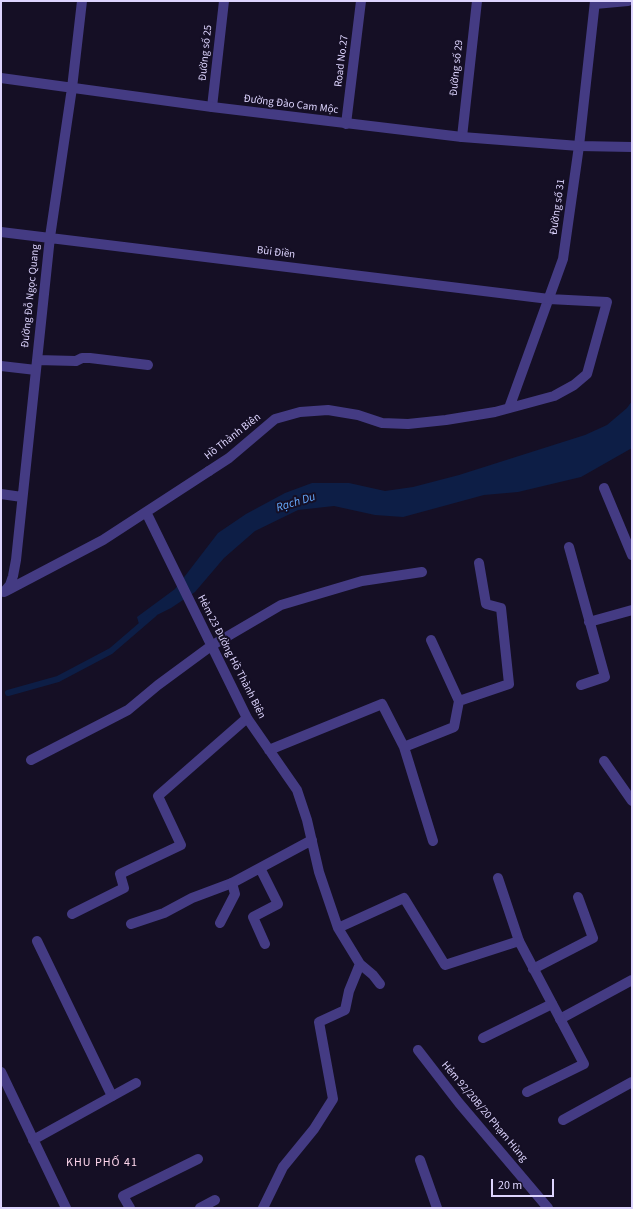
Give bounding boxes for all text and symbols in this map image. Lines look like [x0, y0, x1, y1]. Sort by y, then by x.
street label: Đường số 25 [196, 24, 216, 82]
street label: Road No.27 [332, 34, 352, 88]
street label: Đường số 29 [447, 39, 467, 97]
street label: Đường Đào Cam Mộc [243, 93, 339, 117]
street label: Đường số 31 [548, 178, 568, 236]
street label: Đường Đỗ Ngọc Quang [19, 244, 43, 348]
street label: Bùi Điền [256, 244, 296, 262]
street label: Hồ Thành Biên [202, 411, 264, 463]
water label: Rạch Du [275, 490, 317, 516]
street label: Hẻm 23 Đường Hồ Thành Biên [194, 593, 268, 721]
street label: Hẻm 92/20B/20 Phạm Hùng [438, 1059, 530, 1165]
district label: KHU PHỐ 41 [66, 1156, 138, 1170]
scale bar [493, 1171, 556, 1197]
text: 20 m [498, 1177, 522, 1194]

